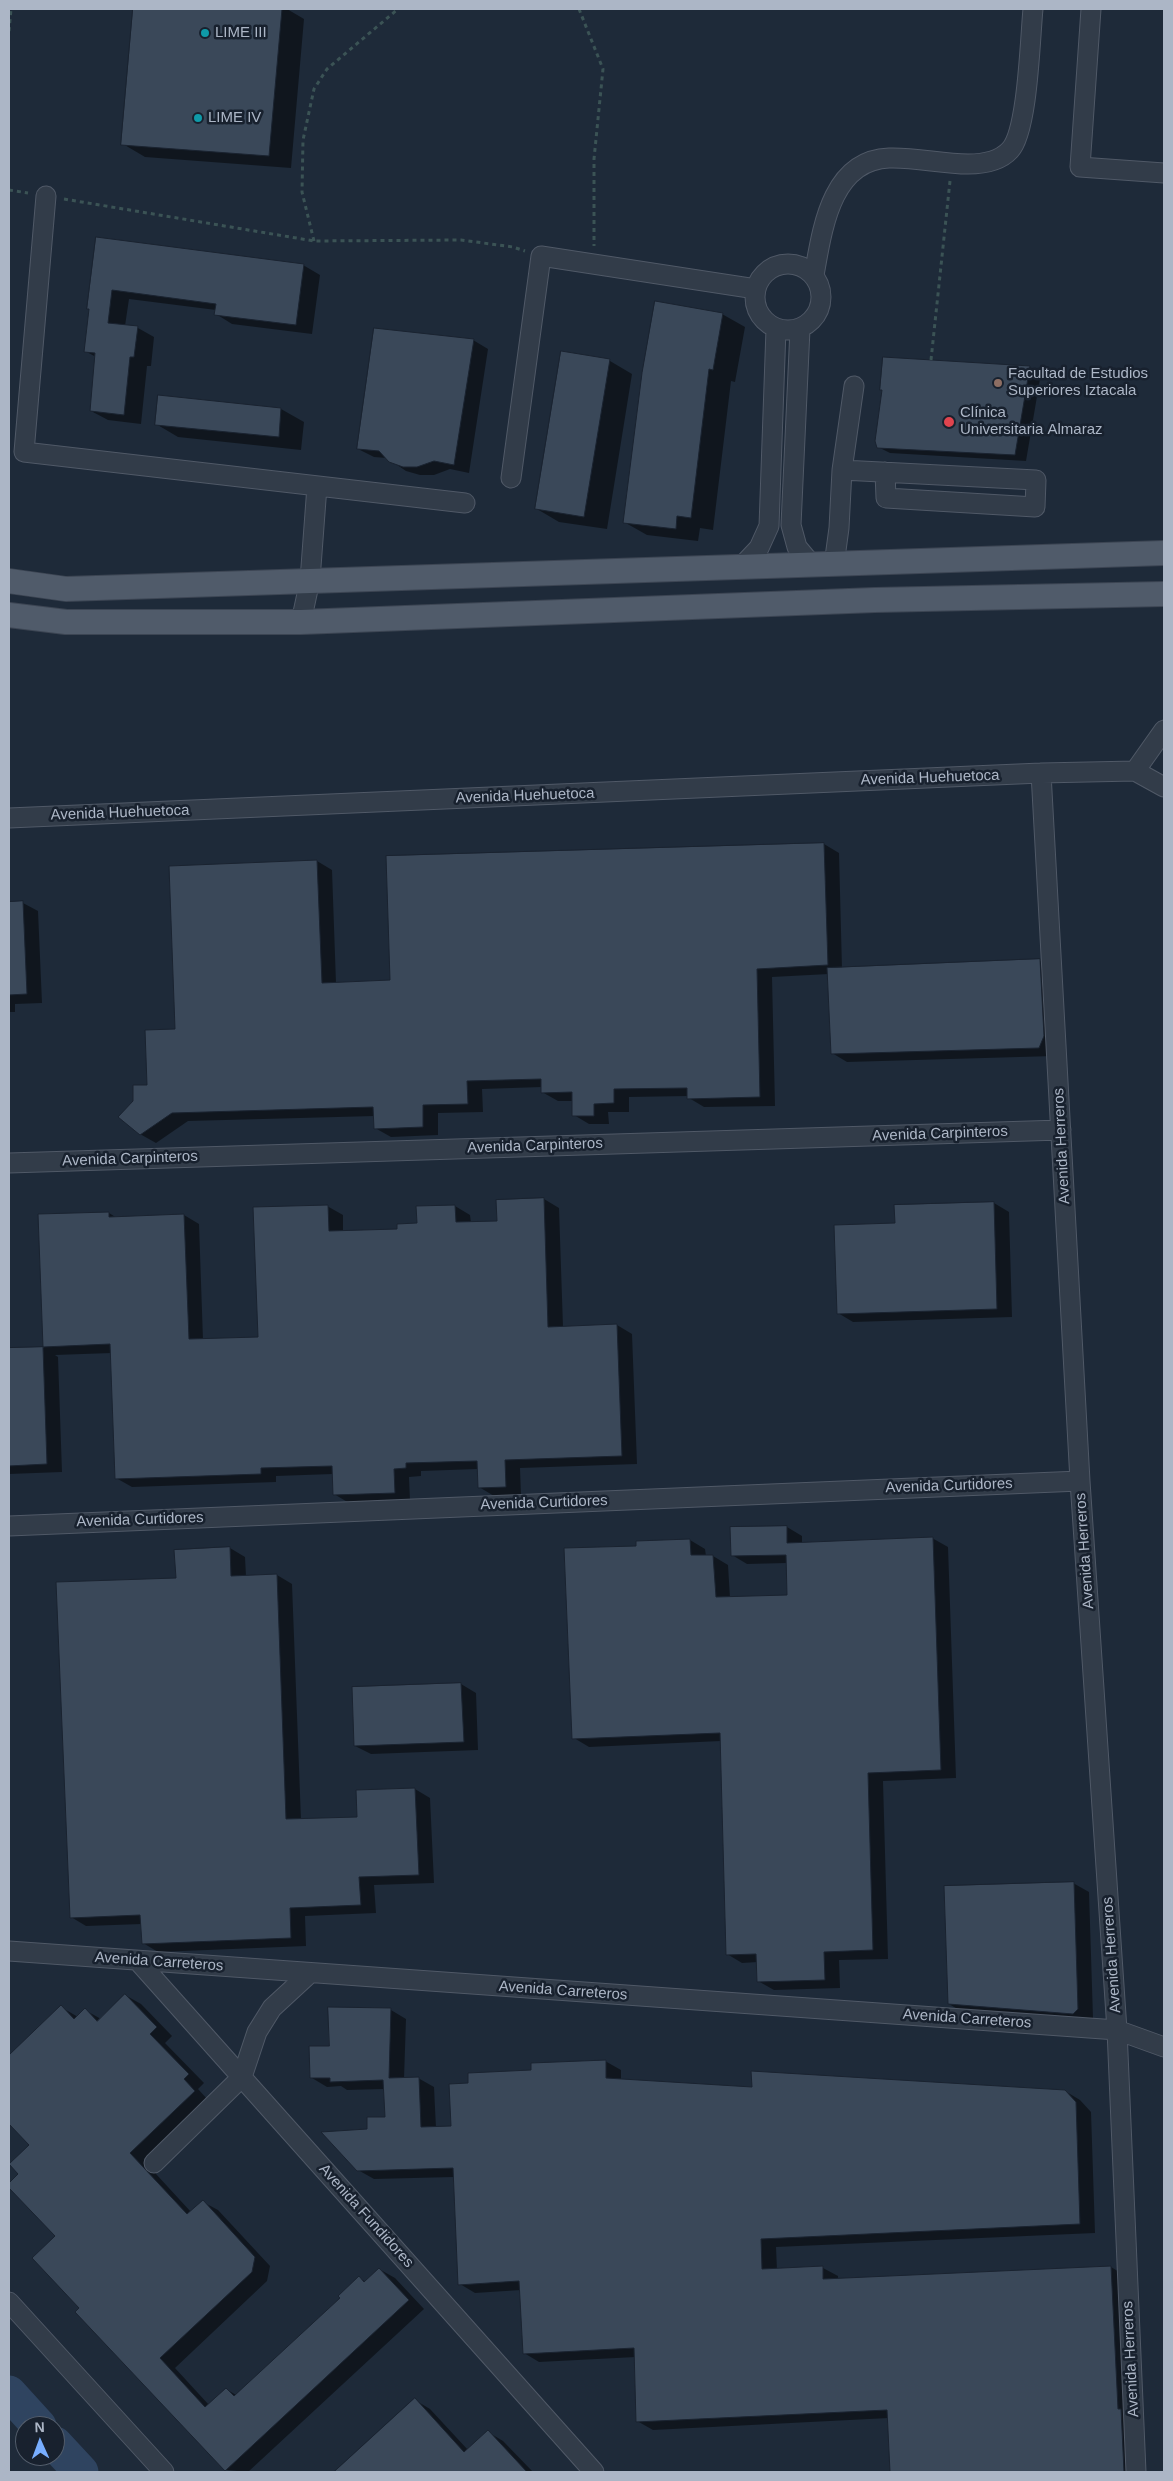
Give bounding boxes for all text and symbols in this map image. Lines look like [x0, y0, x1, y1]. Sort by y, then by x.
place label: LIME III [215, 24, 267, 42]
marker: LIME III [199, 27, 211, 39]
place label: LIME IV [208, 109, 261, 127]
marker: LIME IV [192, 112, 204, 124]
place label: Facultad de Estudios Superiores Iztacala [1008, 365, 1148, 400]
marker: Facultad de Estudios Superiores Iztacala [992, 377, 1004, 389]
place label: Clínica Universitaria Almaraz [960, 404, 1103, 439]
marker: Clínica Universitaria Almaraz [942, 415, 956, 429]
street label: Avenida Huehuetoca [860, 767, 1000, 789]
street label: Avenida Huehuetoca [455, 785, 595, 807]
street label: Avenida Huehuetoca [50, 802, 190, 824]
street label: Avenida Herreros [1050, 1087, 1074, 1205]
street label: Avenida Carpinteros [872, 1123, 1008, 1145]
street label: Avenida Carpinteros [467, 1135, 603, 1157]
street label: Avenida Carpinteros [62, 1148, 198, 1170]
street label: Avenida Curtidores [885, 1475, 1013, 1497]
street label: Avenida Curtidores [480, 1492, 608, 1514]
street label: Avenida Herreros [1072, 1492, 1098, 1610]
street label: Avenida Curtidores [76, 1509, 204, 1531]
street label: Avenida Herreros [1099, 1896, 1125, 2014]
street label: Avenida Carreteros [94, 1949, 224, 1975]
street label: Avenida Carreteros [498, 1978, 628, 2004]
street label: Avenida Carreteros [902, 2006, 1032, 2032]
street label: Avenida Fundidores [315, 2161, 417, 2271]
street label: Avenida Herreros [1119, 2300, 1143, 2418]
north arrow [15, 2416, 65, 2466]
text: N [34, 2419, 45, 2435]

